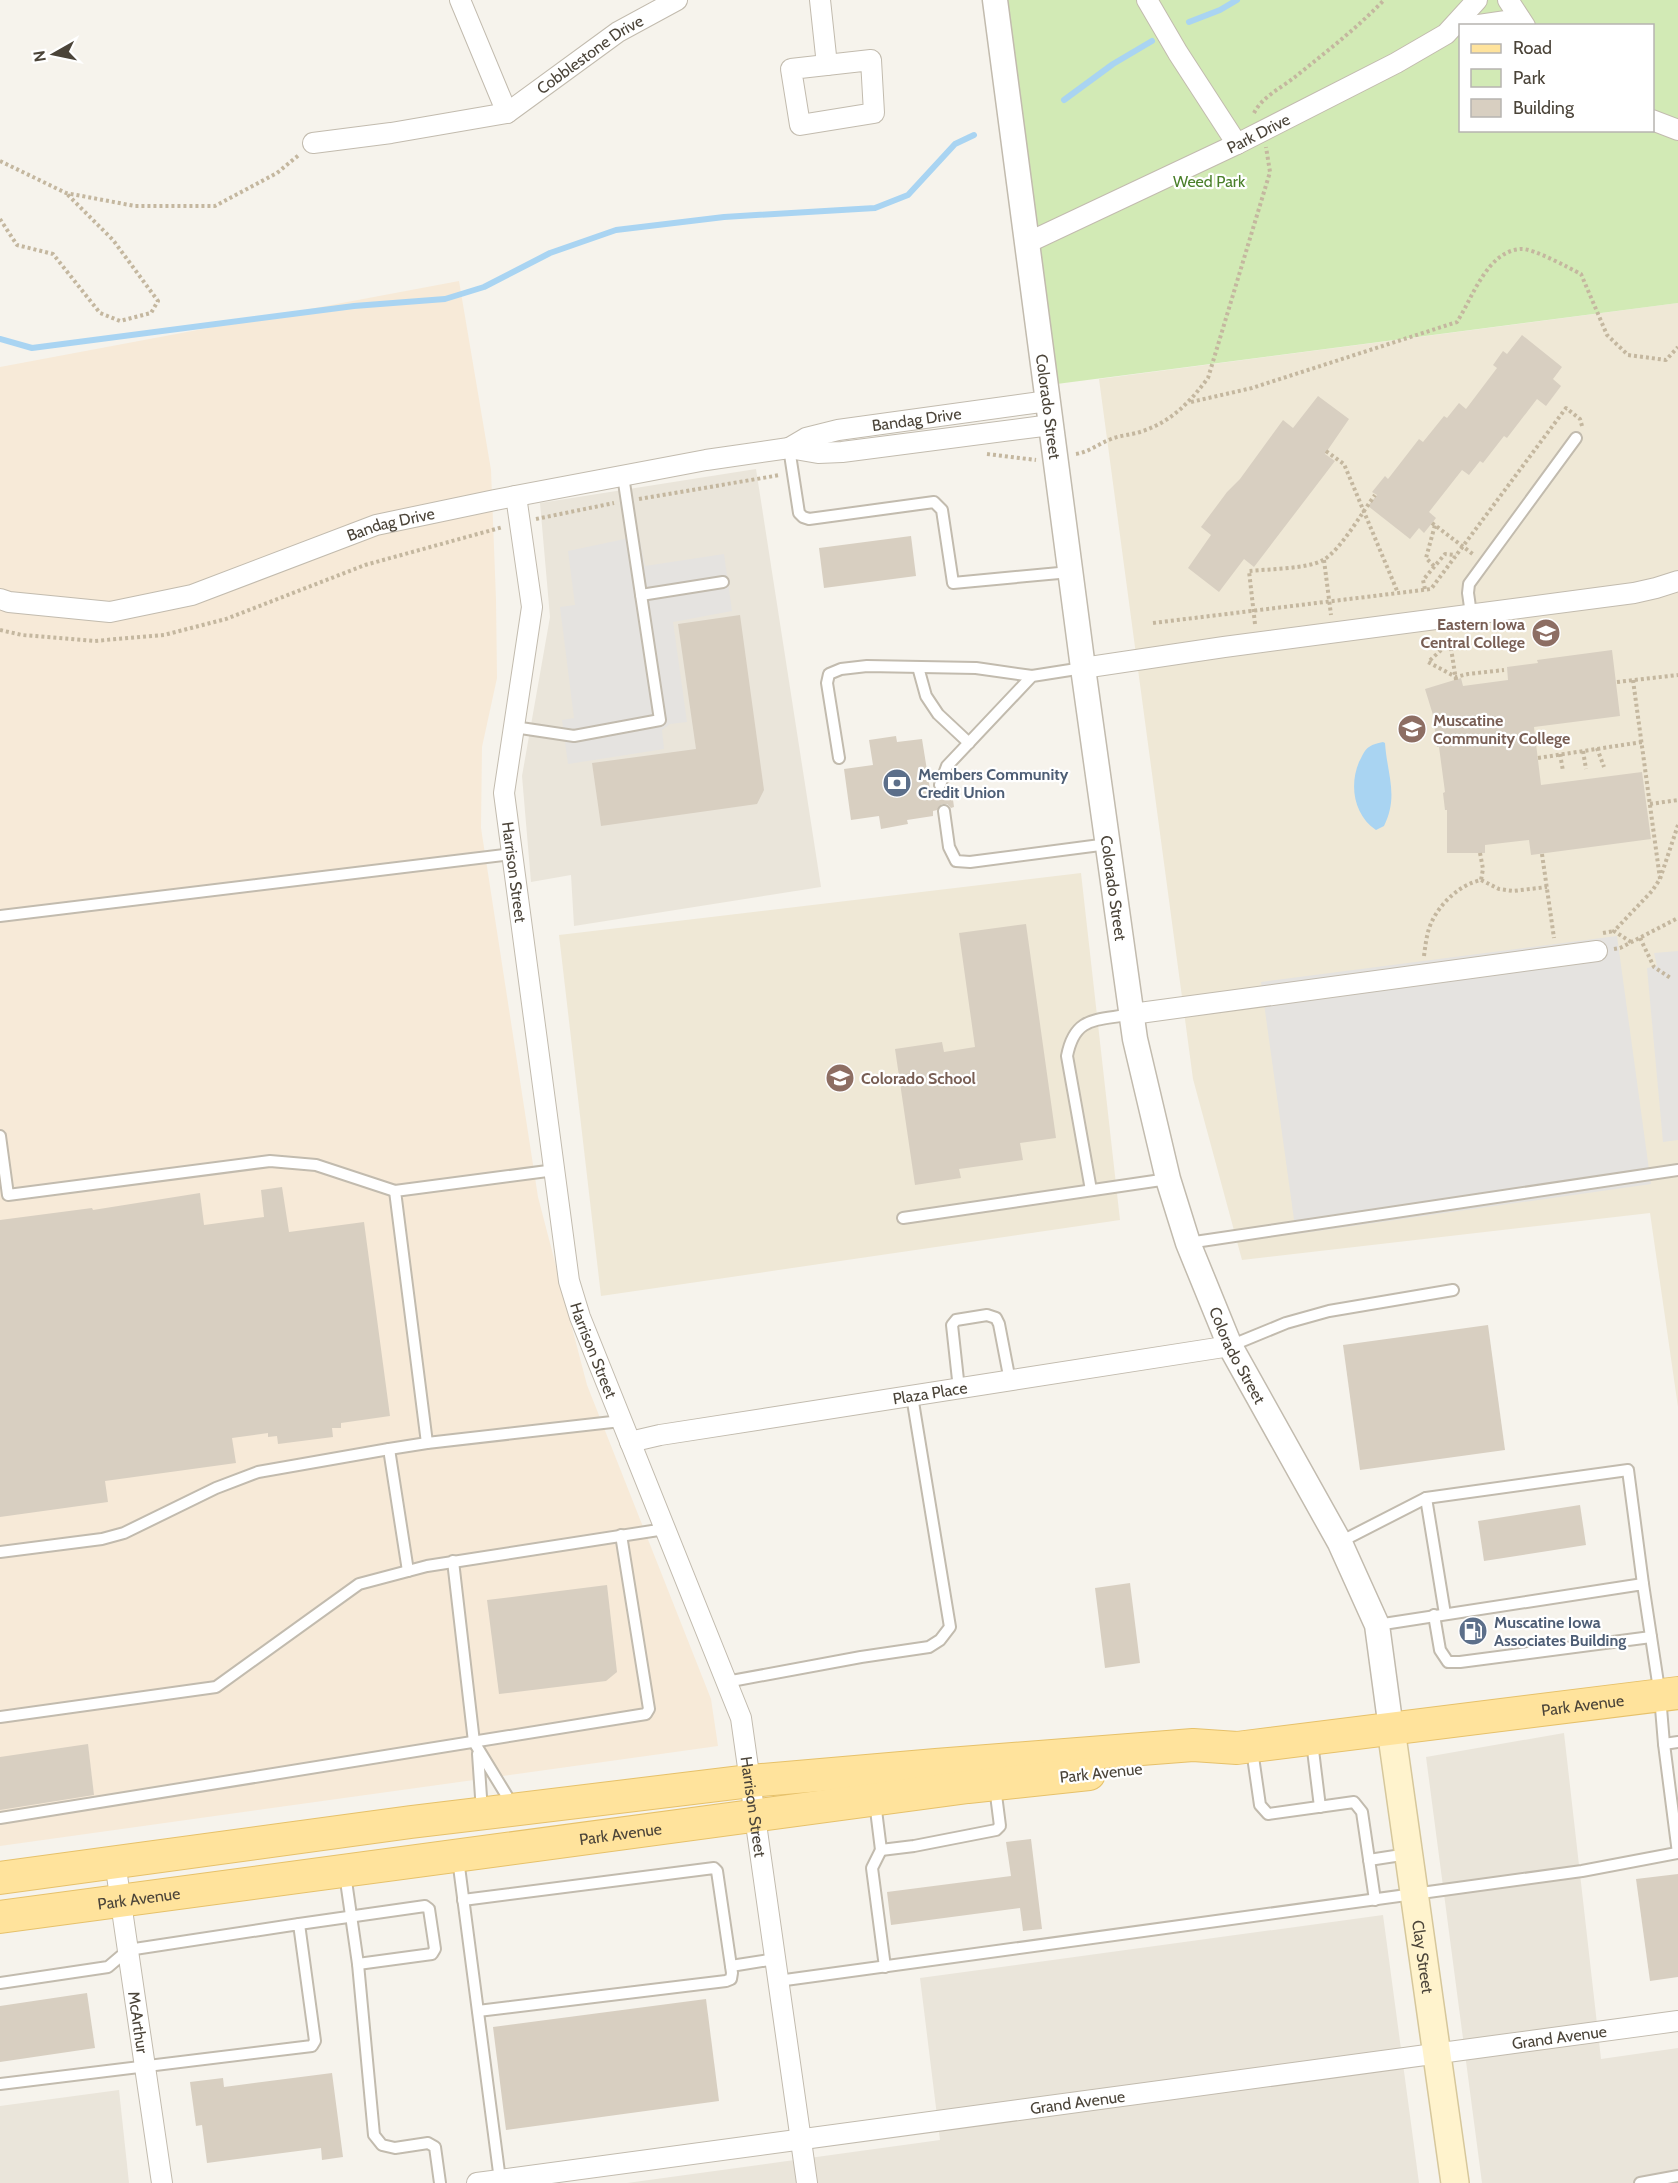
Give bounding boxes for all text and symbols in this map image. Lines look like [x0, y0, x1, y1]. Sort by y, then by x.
street label: Cobblestone Drive [533, 11, 646, 98]
north arrow [24, 24, 84, 84]
legend [1459, 24, 1654, 132]
text: Road [1513, 37, 1552, 59]
text: N [29, 49, 50, 63]
text: Park [1513, 67, 1546, 89]
text: Building [1513, 97, 1575, 119]
street label: Park Drive [1224, 109, 1293, 157]
park label: Weed Park [1173, 172, 1246, 191]
street label: Colorado Street [1032, 353, 1065, 461]
street label: Bandag Drive [871, 404, 963, 435]
street label: Bandag Drive [344, 503, 436, 545]
place label: Eastern Iowa Central College [1421, 615, 1525, 652]
school or university icon: Eastern Iowa Central College [1530, 617, 1562, 649]
place label: Muscatine Community College [1433, 711, 1570, 748]
school or university icon: Muscatine Community College [1396, 713, 1428, 745]
place label: Members Community Credit Union [918, 765, 1069, 802]
bank icon: Members Community Credit Union [881, 767, 913, 799]
street label: Harrison Street [498, 820, 531, 924]
street label: Colorado Street [1097, 834, 1131, 943]
school or university icon: Colorado School [824, 1062, 856, 1094]
place label: Colorado School [861, 1069, 976, 1088]
street label: Harrison Street [567, 1300, 621, 1401]
street label: Colorado Street [1206, 1304, 1270, 1407]
street label: Plaza Place [891, 1378, 969, 1408]
place label: Muscatine Iowa Associates Building [1494, 1613, 1626, 1650]
fuel station icon: Muscatine Iowa Associates Building [1457, 1615, 1489, 1647]
street label: Park Avenue [1540, 1690, 1625, 1719]
street label: Harrison Street [737, 1755, 770, 1859]
street label: Park Avenue [1059, 1759, 1143, 1787]
street label: Park Avenue [578, 1819, 663, 1849]
street label: Park Avenue [96, 1883, 181, 1913]
street label: Clay Street [1409, 1919, 1438, 1995]
street label: McArthur [125, 1990, 153, 2056]
street label: Grand Avenue [1511, 2021, 1608, 2053]
street label: Grand Avenue [1029, 2086, 1126, 2118]

